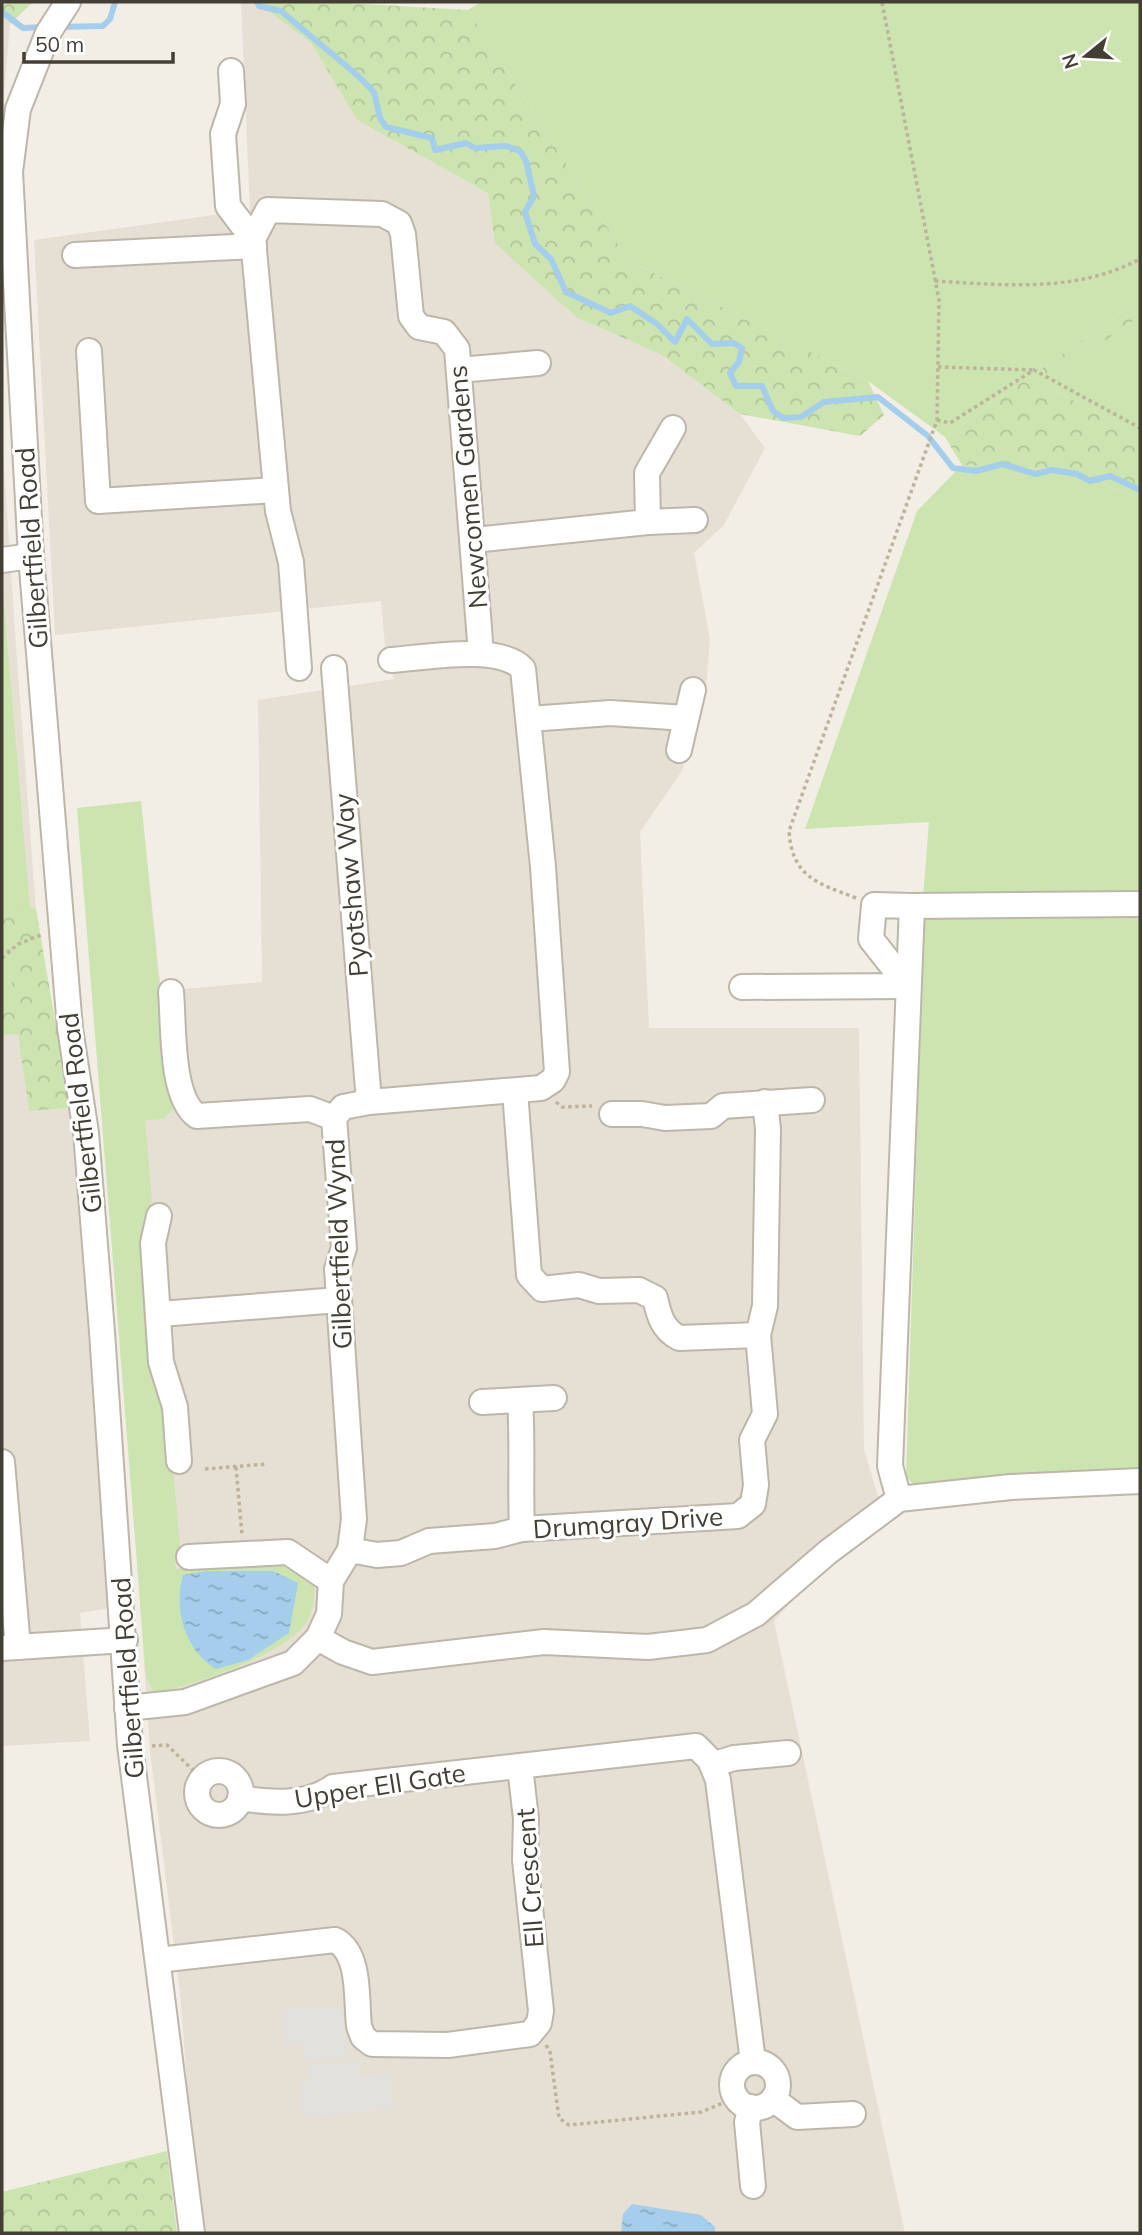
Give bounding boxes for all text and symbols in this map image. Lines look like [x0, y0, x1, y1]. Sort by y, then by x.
scale bar [24, 21, 173, 65]
north arrow [1051, 21, 1121, 91]
text: 50 m [35, 31, 84, 57]
text: N [1056, 51, 1083, 72]
street label: Newcomen Gardens [440, 364, 495, 610]
street label: Gilbertfield Road [8, 446, 55, 650]
street label: Pyotshaw Way [326, 792, 375, 978]
street label: Gilbertfield Road [52, 1011, 109, 1215]
street label: Gilbertfield Wynd [318, 1138, 359, 1350]
street label: Drumgray Drive [532, 1499, 724, 1546]
street label: Gilbertfield Road [104, 1576, 151, 1780]
street label: Upper Ell Gate [292, 1756, 468, 1815]
street label: Ell Crescent [508, 1807, 551, 1949]

